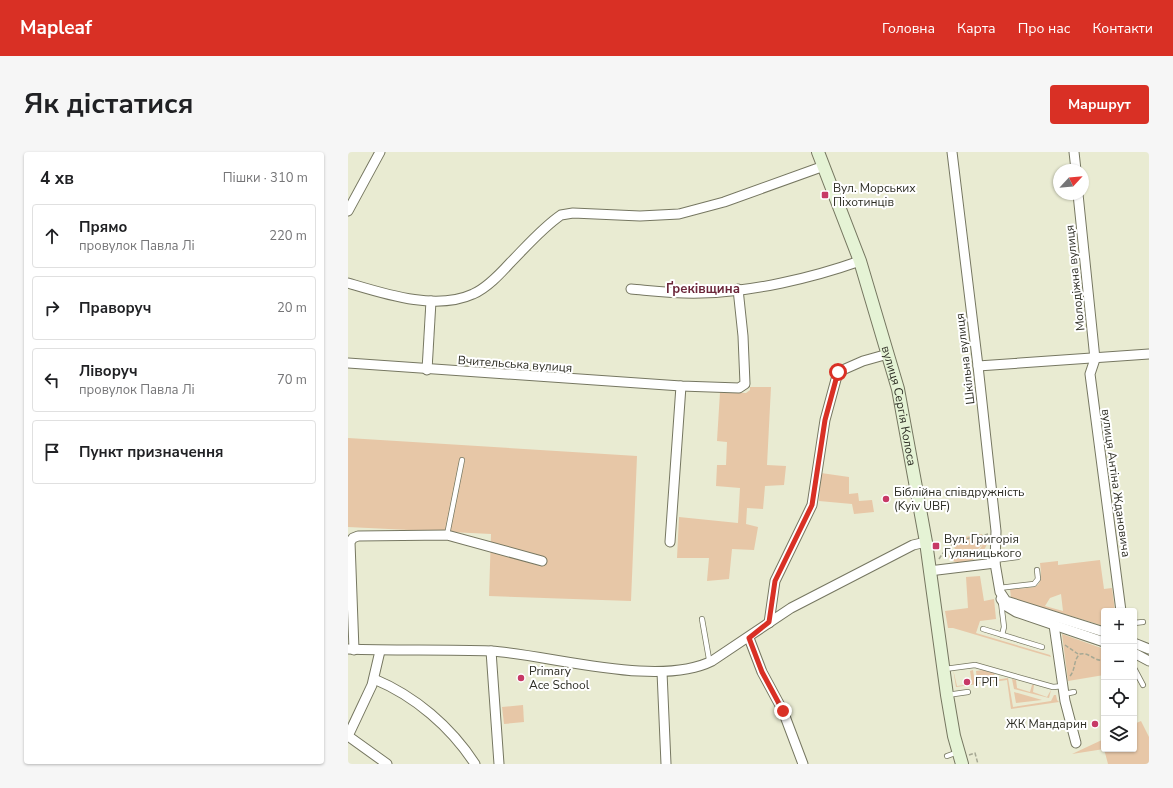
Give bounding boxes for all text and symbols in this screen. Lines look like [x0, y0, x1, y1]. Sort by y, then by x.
text: Mapleaf [20, 15, 92, 41]
text: Головна [882, 19, 935, 38]
text: Карта [957, 19, 996, 38]
text: Про нас [1018, 19, 1070, 38]
text: Контакти [1092, 19, 1153, 38]
text: Як дістатися [24, 85, 193, 123]
button: Маршрут [1050, 85, 1149, 124]
north arrow [1053, 164, 1089, 200]
text: 4 хв [40, 167, 74, 190]
text: Пішки · 310 m [223, 169, 308, 187]
place label: Вул. Морських Піхотинців [833, 180, 916, 210]
marker: Вул. Морських Піхотинців [820, 190, 830, 200]
text: Прямо [79, 217, 127, 237]
street label: Молодіжна вулиця [1061, 224, 1089, 332]
icon: ahead [41, 225, 63, 247]
text: 220 m [269, 227, 307, 245]
text: провулок Павла Лі [79, 237, 195, 255]
district label: Ґреківщина [666, 280, 740, 298]
icon: right [41, 297, 63, 319]
text: Праворуч [79, 298, 151, 318]
text: 20 m [277, 299, 307, 317]
street label: Шкільна вулиця [951, 312, 979, 406]
street label: вулиця Сергія Колоса [878, 344, 920, 467]
street label: Вчительська вулиця [457, 352, 573, 376]
text: Ліворуч [79, 361, 138, 381]
route start [829, 363, 847, 381]
icon: left [41, 369, 63, 391]
text: 70 m [277, 371, 307, 389]
text: провулок Павла Лі [79, 381, 195, 399]
street label: вулиця Антіна Ждановича [1098, 408, 1134, 558]
icon: arrive [41, 441, 63, 463]
text: Пункт призначення [79, 442, 224, 462]
place label: Біблійна співдружність (Kyiv UBF) [894, 484, 1024, 514]
marker: Біблійна співдружність (Kyiv UBF) [881, 494, 891, 504]
place label: Вул. Григорія Гуляницького [944, 531, 1022, 561]
marker: Вул. Григорія Гуляницького [931, 541, 941, 551]
map controls [1101, 608, 1137, 752]
button: + [1101, 608, 1137, 644]
button: − [1101, 644, 1137, 680]
place label: Primary Ace School [529, 663, 590, 693]
marker: Primary Ace School [516, 673, 526, 683]
place label: ГРП [975, 674, 998, 690]
marker: ГРП [962, 677, 972, 687]
button: locate [1101, 680, 1137, 716]
route end [774, 702, 792, 720]
place label: ЖК Мандарин [1006, 716, 1087, 732]
button: layers [1101, 716, 1137, 752]
marker: ЖК Мандарин [1090, 719, 1100, 729]

